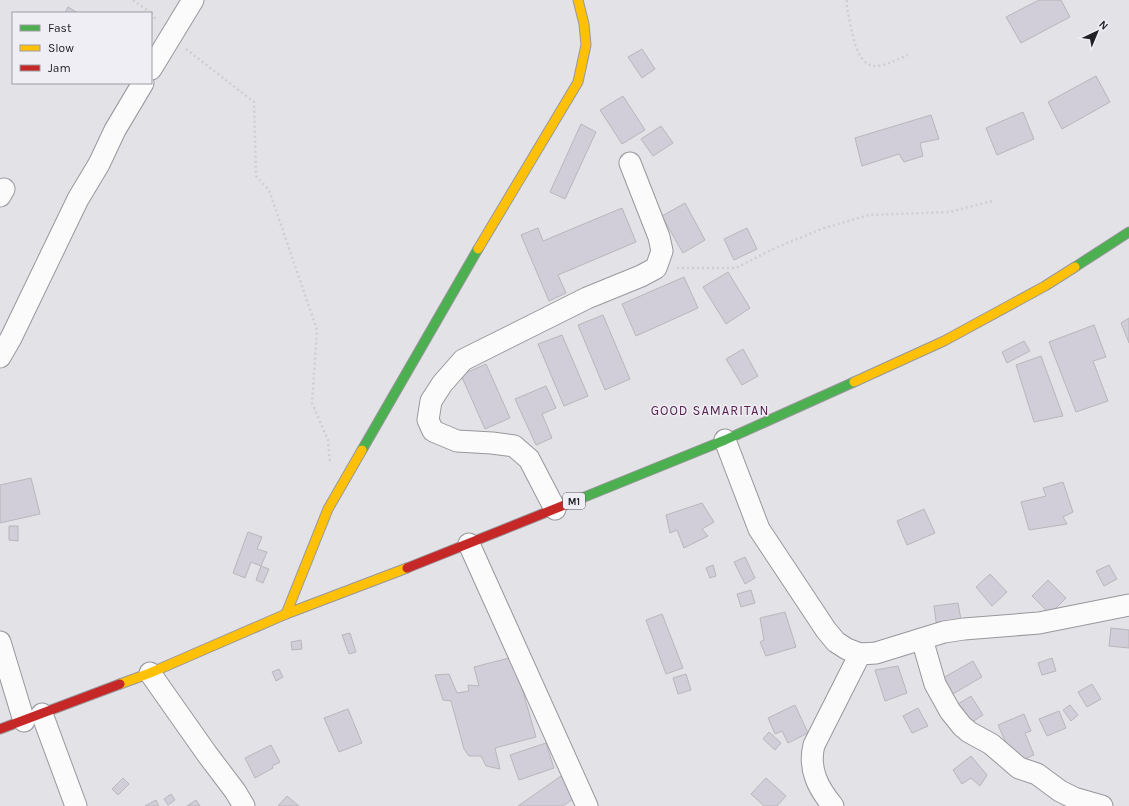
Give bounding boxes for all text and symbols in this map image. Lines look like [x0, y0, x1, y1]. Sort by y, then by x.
legend [12, 12, 152, 84]
north arrow [1077, 12, 1117, 52]
text: N [1096, 18, 1111, 33]
text: Fast [48, 21, 72, 35]
text: Slow [48, 41, 74, 55]
text: Jam [48, 61, 71, 75]
district label: GOOD SAMARITAN [651, 403, 769, 418]
road number: M1 [563, 493, 585, 509]

